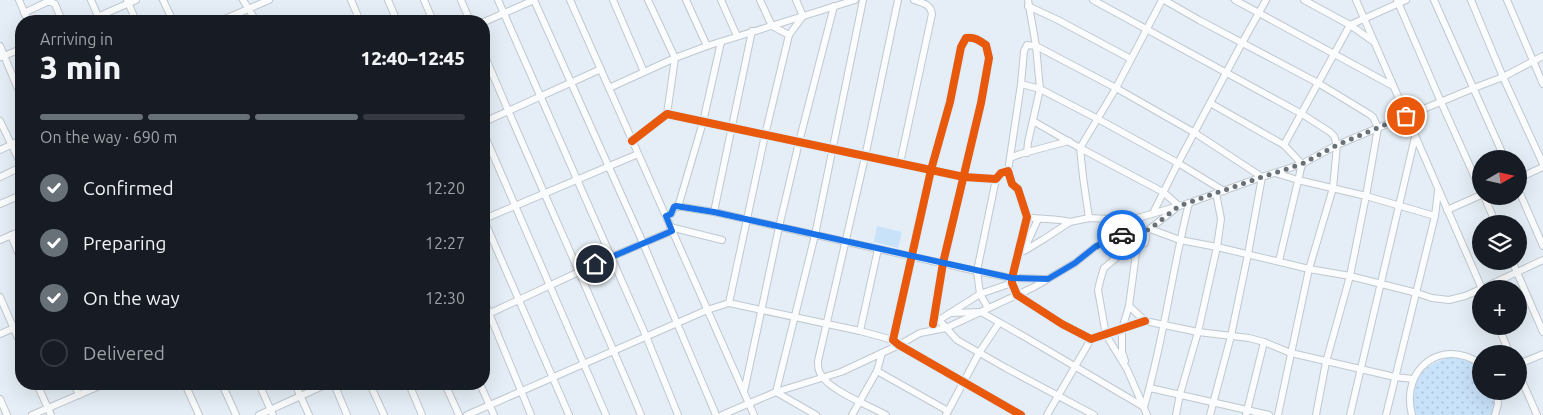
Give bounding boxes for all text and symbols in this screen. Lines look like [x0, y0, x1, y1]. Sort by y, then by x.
text: Arriving in [40, 30, 113, 48]
text: 12:40–12:45 [360, 47, 465, 69]
text: 3 min [40, 49, 121, 85]
pin [1385, 95, 1427, 137]
icon: bag [1392, 102, 1420, 130]
text: On the way · 690 m [40, 128, 177, 146]
north arrow [1472, 150, 1528, 205]
map controls [1472, 150, 1527, 400]
icon: check [40, 174, 68, 202]
text: Confirmed [83, 177, 174, 199]
text: 12:20 [425, 179, 465, 197]
courier [1097, 210, 1147, 260]
button: layers [1472, 215, 1527, 270]
icon: car [1108, 221, 1136, 249]
icon: check [40, 229, 68, 257]
text: Preparing [83, 232, 167, 254]
text: 12:27 [425, 234, 465, 252]
pin [574, 243, 616, 285]
icon: home [581, 250, 609, 278]
button: + [1472, 280, 1527, 335]
icon: check [40, 284, 68, 312]
text: On the way [83, 287, 180, 309]
text: 12:30 [425, 289, 465, 307]
text: Delivered [83, 342, 165, 364]
button: − [1472, 345, 1527, 400]

